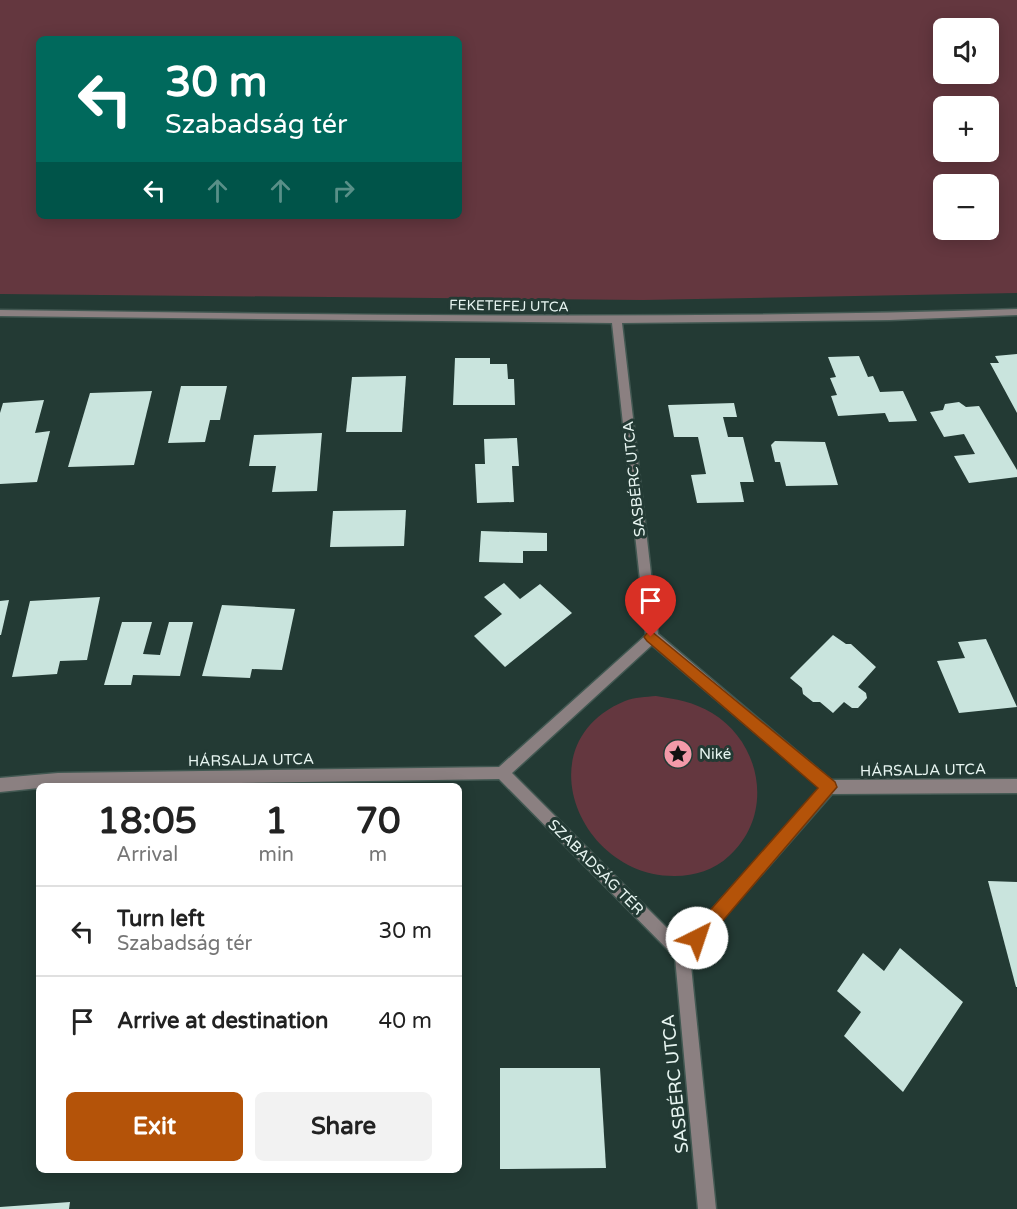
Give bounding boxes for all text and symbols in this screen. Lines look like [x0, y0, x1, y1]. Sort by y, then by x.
map controls [933, 18, 999, 240]
button: sound [933, 18, 999, 84]
text: 30 m [165, 57, 267, 108]
icon: left [66, 60, 144, 138]
button: + [933, 96, 999, 162]
text: Szabadság tér [165, 108, 347, 141]
icon: left [138, 174, 171, 207]
icon: ahead [201, 174, 234, 207]
icon: ahead [264, 174, 297, 207]
icon: right [327, 174, 360, 207]
button: − [933, 174, 999, 240]
street label: FEKETEFEJ UTCA [449, 296, 569, 316]
street label: SASBÉRC UTCA [619, 420, 649, 538]
pin [625, 575, 676, 637]
icon: arrive [634, 584, 667, 617]
place icon: Niké [662, 738, 694, 770]
place label: Niké [699, 745, 731, 763]
street label: HÁRSALJA UTCA [188, 750, 314, 770]
street label: HÁRSALJA UTCA [860, 760, 986, 780]
text: 18:05 [97, 800, 197, 843]
text: 1 [265, 800, 288, 843]
text: 70 [355, 800, 401, 843]
street label: SZABADSÁG TÉR [544, 815, 648, 919]
text: Arrival [116, 843, 178, 867]
text: min [259, 843, 294, 867]
text: m [369, 843, 387, 867]
text: Turn left [117, 906, 205, 932]
position arrow [665, 906, 729, 970]
icon: left [66, 915, 99, 948]
text: 30 m [378, 918, 432, 944]
text: Szabadság tér [117, 932, 252, 956]
icon: arrive [66, 1005, 99, 1038]
text: Arrive at destination [117, 1008, 328, 1034]
text: 40 m [378, 1008, 432, 1034]
street label: SASBÉRC UTCA [657, 1013, 693, 1155]
button: Exit [66, 1092, 243, 1161]
button: Share [255, 1092, 432, 1161]

